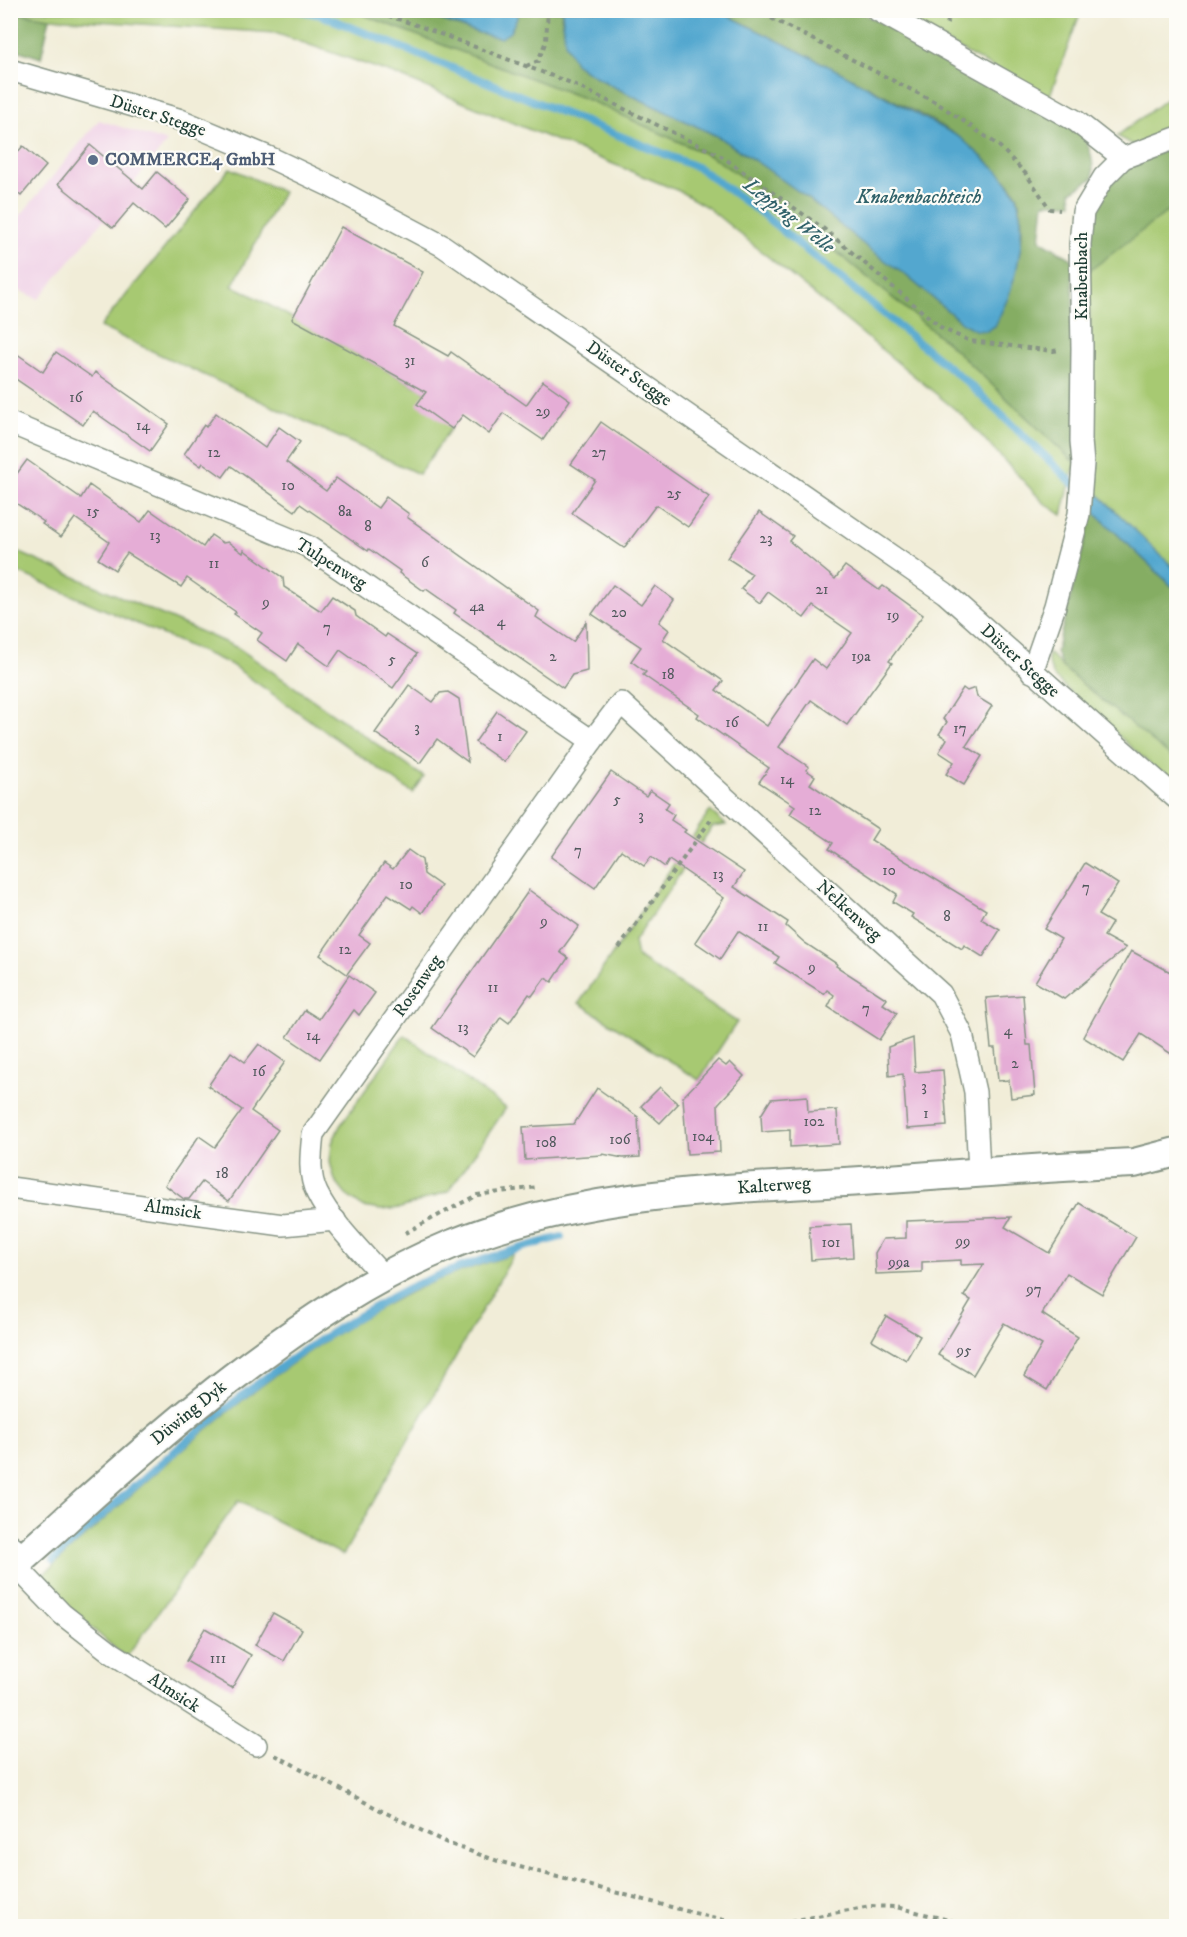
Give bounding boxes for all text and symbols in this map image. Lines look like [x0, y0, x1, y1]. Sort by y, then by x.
street label: Düster Stegge [107, 90, 209, 142]
place label: COMMERCE4 GmbH [105, 149, 275, 171]
marker: COMMERCE4 GmbH [86, 153, 100, 167]
water label: Lepping Welle [738, 172, 840, 260]
water label: Knabenbachteich [855, 185, 982, 210]
street label: Knabenbach [1071, 231, 1093, 320]
street label: Düster Stegge [582, 336, 676, 412]
house number: 31 [404, 351, 416, 370]
house number: 16 [69, 388, 84, 407]
house number: 29 [536, 402, 550, 421]
house number: 14 [136, 416, 150, 435]
house number: 12 [208, 443, 221, 462]
house number: 27 [592, 443, 607, 462]
house number: 10 [281, 476, 295, 495]
house number: 25 [667, 484, 682, 503]
house number: 15 [87, 502, 100, 521]
house number: 8a [338, 502, 353, 521]
house number: 8 [364, 517, 372, 536]
house number: 13 [149, 526, 161, 545]
house number: 23 [760, 529, 772, 548]
street label: Tulpenweg [291, 533, 371, 595]
house number: 6 [421, 553, 430, 572]
house number: 11 [208, 554, 220, 573]
house number: 21 [816, 580, 828, 599]
house number: 9 [261, 593, 270, 612]
house number: 4a [469, 597, 485, 616]
house number: 20 [611, 603, 627, 622]
house number: 19 [887, 606, 899, 625]
house number: 4 [497, 612, 506, 631]
house number: 7 [323, 618, 331, 637]
street label: Düster Stegge [976, 620, 1064, 702]
house number: 2 [549, 647, 557, 666]
house number: 19a [851, 647, 871, 666]
house number: 5 [388, 650, 396, 669]
house number: 18 [661, 665, 675, 684]
house number: 16 [725, 713, 740, 732]
house number: 3 [414, 718, 420, 737]
house number: 17 [953, 719, 967, 738]
house number: 1 [497, 727, 503, 746]
house number: 14 [780, 770, 794, 789]
house number: 5 [613, 790, 621, 809]
house number: 12 [809, 801, 822, 820]
house number: 3 [638, 806, 644, 825]
house number: 7 [574, 841, 582, 860]
house number: 10 [882, 861, 896, 880]
house number: 13 [712, 865, 724, 884]
house number: 10 [399, 875, 413, 894]
street label: Nelkenweg [812, 876, 886, 946]
house number: 7 [1082, 878, 1090, 897]
house number: 8 [943, 907, 951, 926]
house number: 9 [539, 912, 548, 931]
house number: 11 [757, 917, 769, 936]
house number: 12 [339, 940, 352, 959]
street label: Rosenweg [389, 950, 448, 1021]
house number: 9 [807, 958, 816, 977]
house number: 11 [487, 978, 499, 997]
house number: 7 [862, 999, 870, 1018]
house number: 13 [457, 1018, 469, 1037]
house number: 4 [1004, 1021, 1013, 1040]
house number: 14 [306, 1026, 320, 1045]
house number: 2 [1011, 1054, 1019, 1073]
house number: 16 [252, 1062, 267, 1081]
house number: 3 [921, 1077, 927, 1096]
house number: 1 [923, 1104, 929, 1123]
house number: 102 [804, 1112, 825, 1131]
house number: 104 [692, 1127, 714, 1146]
house number: 106 [609, 1130, 632, 1149]
house number: 108 [535, 1133, 557, 1152]
house number: 18 [215, 1164, 229, 1183]
street label: Kalterweg [737, 1172, 812, 1200]
street label: Almsick [143, 1195, 203, 1225]
house number: 99 [955, 1232, 970, 1251]
house number: 101 [822, 1233, 840, 1252]
house number: 99a [887, 1253, 910, 1272]
house number: 97 [1025, 1280, 1042, 1299]
house number: 95 [956, 1341, 972, 1360]
street label: Düwing Dyk [147, 1376, 231, 1450]
house number: 111 [210, 1649, 226, 1668]
street label: Almsick [144, 1668, 204, 1718]

